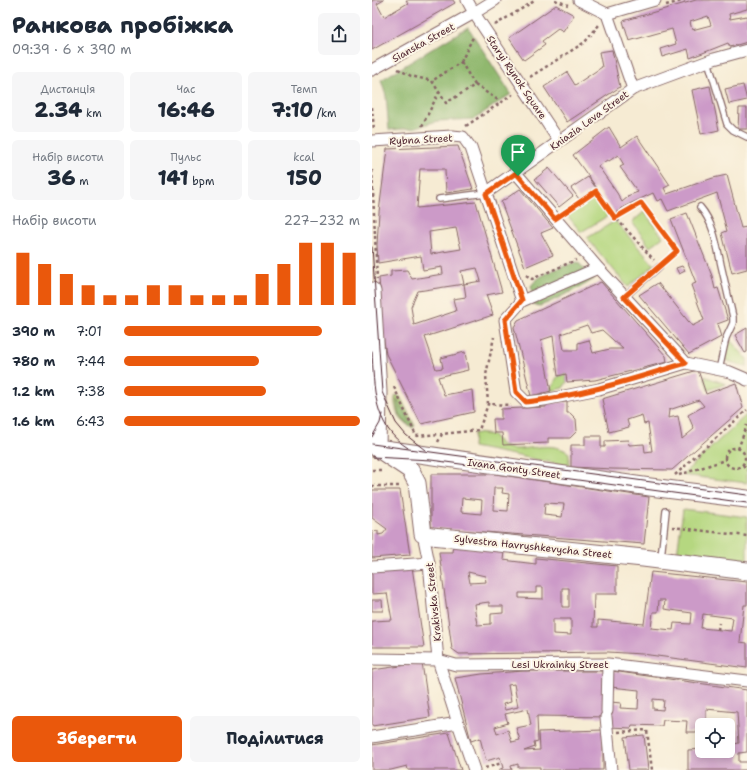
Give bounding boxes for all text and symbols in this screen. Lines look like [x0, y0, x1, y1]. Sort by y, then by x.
text: Ранкова пробіжка [12, 11, 233, 40]
button: share [318, 13, 360, 55]
street label: Sianska Street [390, 20, 457, 65]
street label: Staryi Rynok Square [484, 33, 550, 122]
text: 09:39 · 6 × 390 m [12, 41, 132, 58]
text: Дистанція [41, 82, 95, 97]
text: Час [177, 82, 195, 97]
text: Темп [291, 82, 317, 97]
street label: Kniazia Leva Street [547, 88, 631, 153]
text: 2.34 [34, 97, 82, 123]
text: 16:46 [157, 97, 215, 123]
text: 7:10 [271, 97, 313, 123]
text: km [82, 106, 102, 121]
text: /km [313, 106, 337, 121]
street label: Rybna Street [389, 131, 453, 148]
pin [501, 135, 535, 176]
icon: arrive [507, 141, 529, 163]
text: Набір висоти [32, 150, 104, 165]
text: Пульс [171, 150, 201, 165]
text: kcal [293, 150, 315, 165]
text: 36 [47, 165, 75, 191]
text: 141 [158, 165, 189, 191]
text: 150 [286, 165, 322, 191]
text: m [75, 174, 89, 189]
text: bpm [189, 174, 214, 189]
text: Набір висоти [12, 212, 97, 229]
text: 227–232 m [284, 212, 360, 229]
text: 390 m [12, 323, 55, 340]
text: 7:01 [76, 323, 102, 340]
text: 780 m [12, 353, 55, 370]
text: 7:44 [76, 353, 105, 370]
text: 1.2 km [12, 383, 55, 400]
text: 7:38 [76, 383, 105, 400]
text: 1.6 km [12, 413, 55, 430]
text: 6:43 [76, 413, 105, 430]
street label: Ivana Gonty Street [466, 455, 562, 482]
street label: Sylvestra Havryshkevycha Street [453, 532, 613, 561]
street label: Krakivska Street [423, 562, 444, 642]
street label: Lesi Ukrainky Street [511, 658, 609, 671]
button: Зберегти [12, 716, 182, 762]
button: Поділитися [190, 716, 360, 762]
map controls [695, 718, 735, 758]
button: locate [695, 718, 735, 758]

